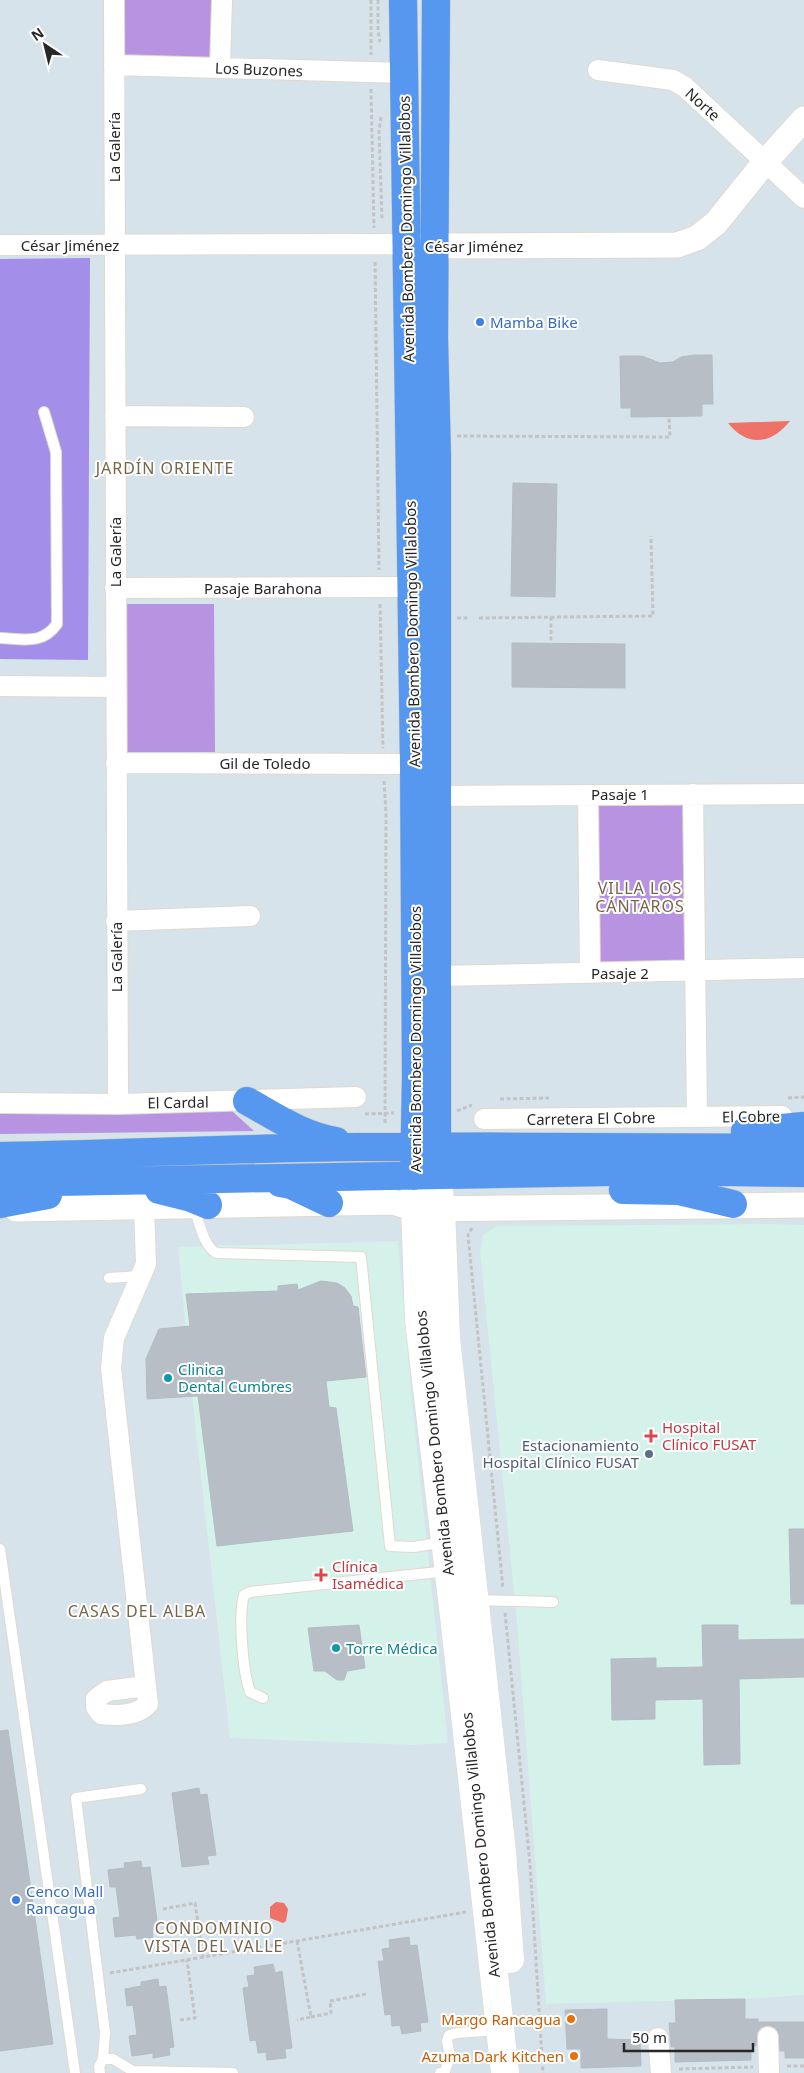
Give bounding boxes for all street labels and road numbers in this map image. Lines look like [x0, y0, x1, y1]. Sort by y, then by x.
street label: Los Buzones [215, 57, 303, 81]
street label: Norte [681, 83, 725, 125]
street label: Avenida Bombero Domingo Villalobos [394, 96, 418, 362]
street label: La Galería [104, 112, 124, 182]
street label: César Jiménez [21, 235, 119, 255]
street label: César Jiménez [425, 236, 523, 256]
street label: Avenida Bombero Domingo Villalobos [400, 501, 424, 767]
street label: La Galería [105, 517, 125, 587]
street label: Pasaje Barahona [204, 578, 322, 598]
street label: Gil de Toledo [219, 753, 311, 773]
street label: Pasaje 1 [591, 784, 649, 804]
street label: Avenida Bombero Domingo Villalobos [405, 906, 425, 1172]
street label: La Galería [106, 922, 126, 992]
street label: Pasaje 2 [591, 963, 649, 983]
street label: El Cardal [147, 1091, 209, 1113]
street label: El Cobre [722, 1105, 780, 1127]
street label: Carretera El Cobre [526, 1107, 656, 1129]
street label: Avenida Bombero Domingo Villalobos [410, 1309, 458, 1577]
street label: Avenida Bombero Domingo Villalobos [456, 1711, 504, 1979]

